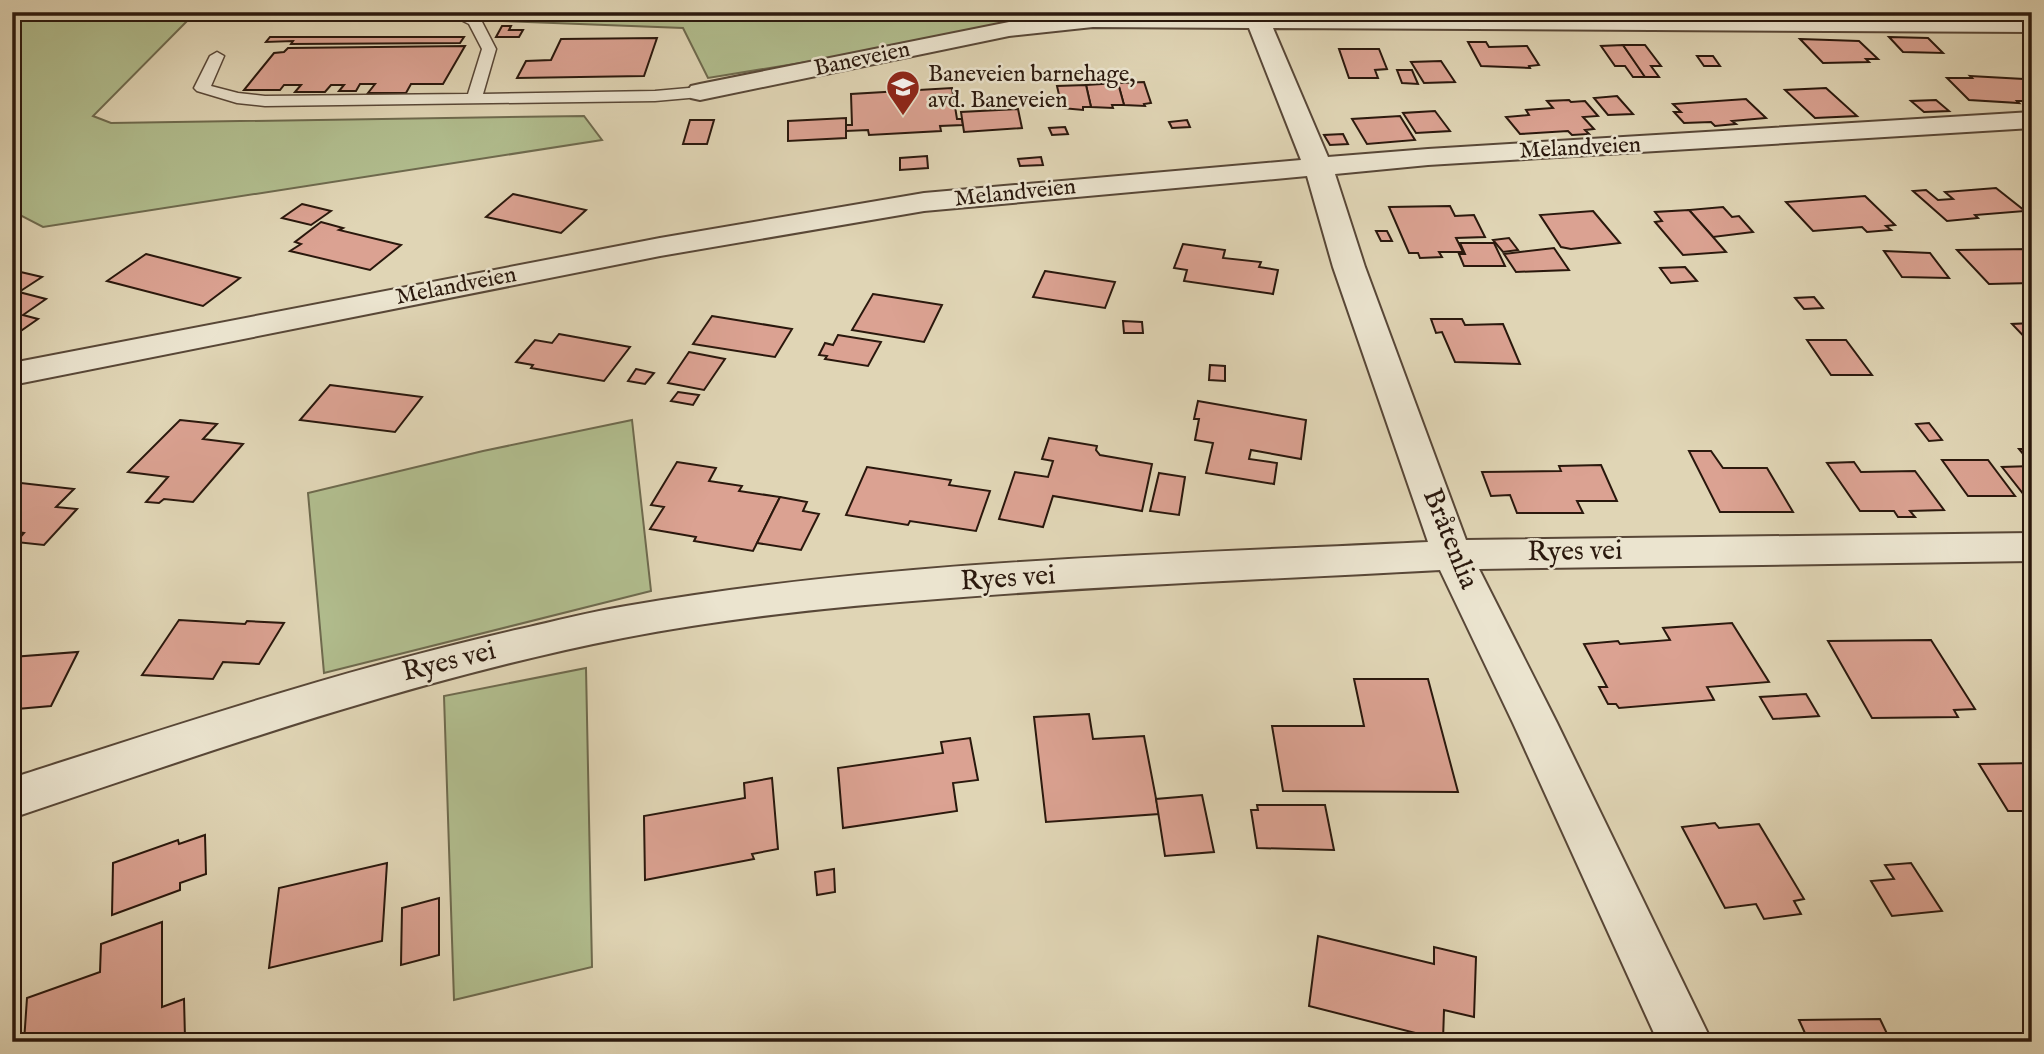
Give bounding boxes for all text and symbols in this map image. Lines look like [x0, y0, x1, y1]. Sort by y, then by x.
street label: Baneveien [811, 35, 913, 83]
place label: Baneveien barnehage, avd. Baneveien [928, 60, 1135, 115]
school or university icon: Baneveien barnehage, avd. Baneveien [884, 68, 922, 117]
street label: Melandveien [1518, 130, 1642, 166]
street label: Melandveien [953, 172, 1077, 214]
street label: Melandveien [393, 260, 519, 312]
street label: Bråtenlia [1414, 484, 1486, 595]
street label: Ryes vei [1527, 534, 1623, 570]
street label: Ryes vei [959, 558, 1057, 600]
street label: Ryes vei [399, 634, 499, 690]

